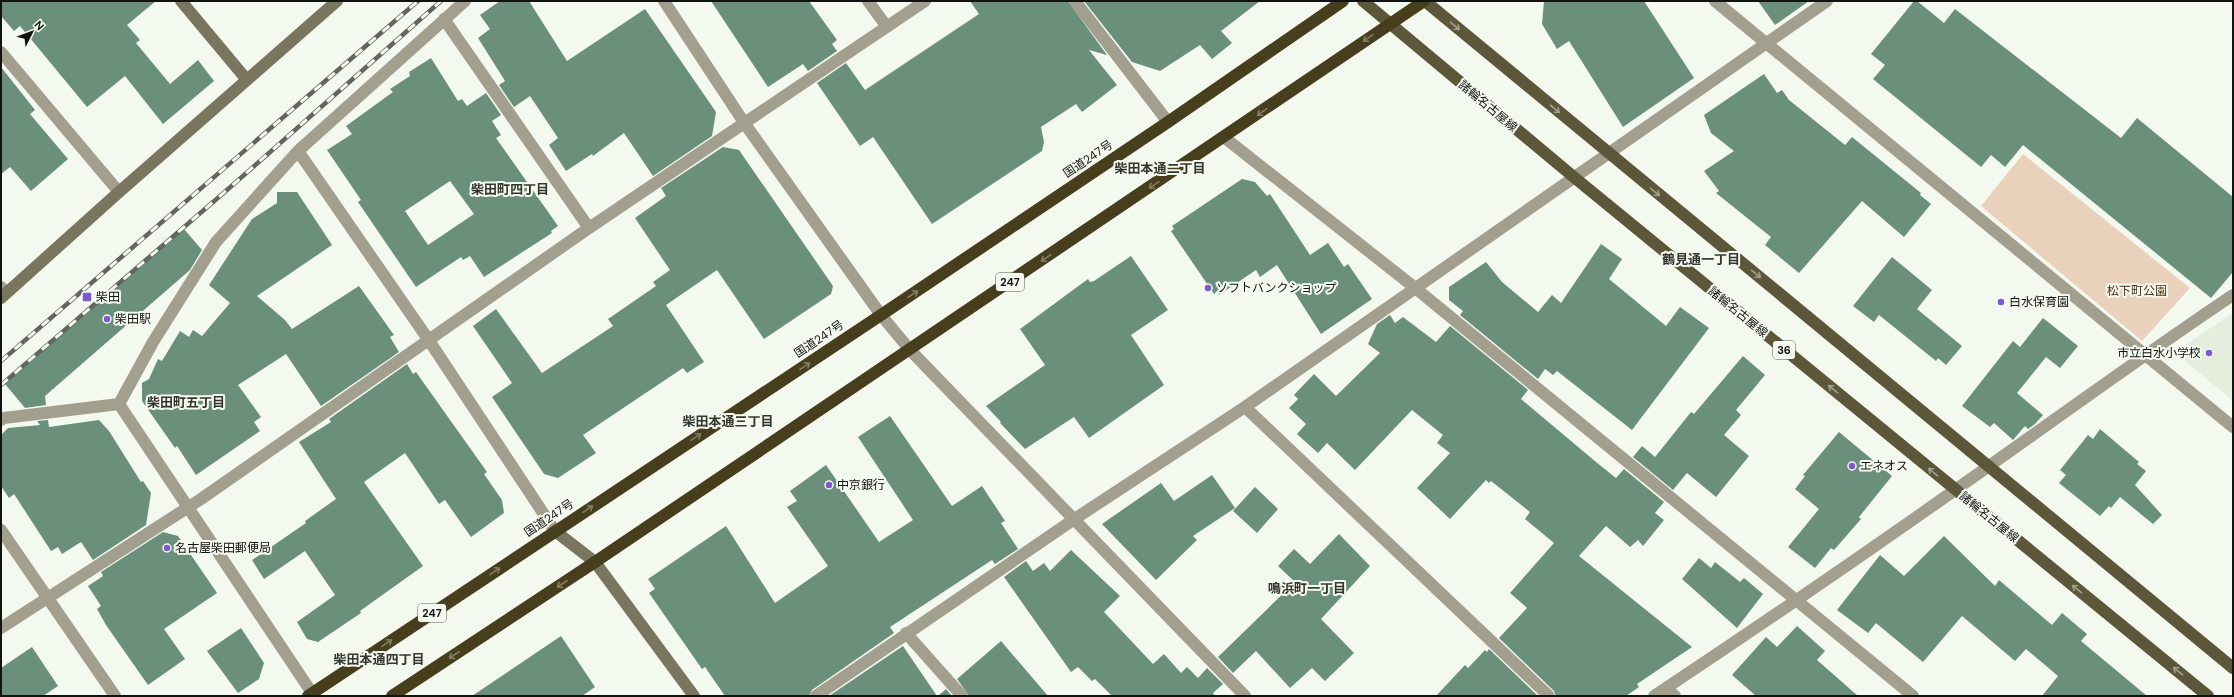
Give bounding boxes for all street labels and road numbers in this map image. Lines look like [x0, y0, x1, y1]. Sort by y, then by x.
street label: 諸輪名古屋線 [1455, 77, 1521, 135]
street label: 国道247号 [1060, 137, 1116, 181]
road number: 247 [996, 273, 1024, 291]
street label: 諸輪名古屋線 [1705, 283, 1771, 341]
street label: 国道247号 [791, 317, 847, 361]
road number: 36 [1773, 341, 1795, 359]
street label: 諸輪名古屋線 [1956, 488, 2022, 546]
street label: 国道247号 [521, 496, 577, 540]
road number: 247 [418, 604, 446, 622]

